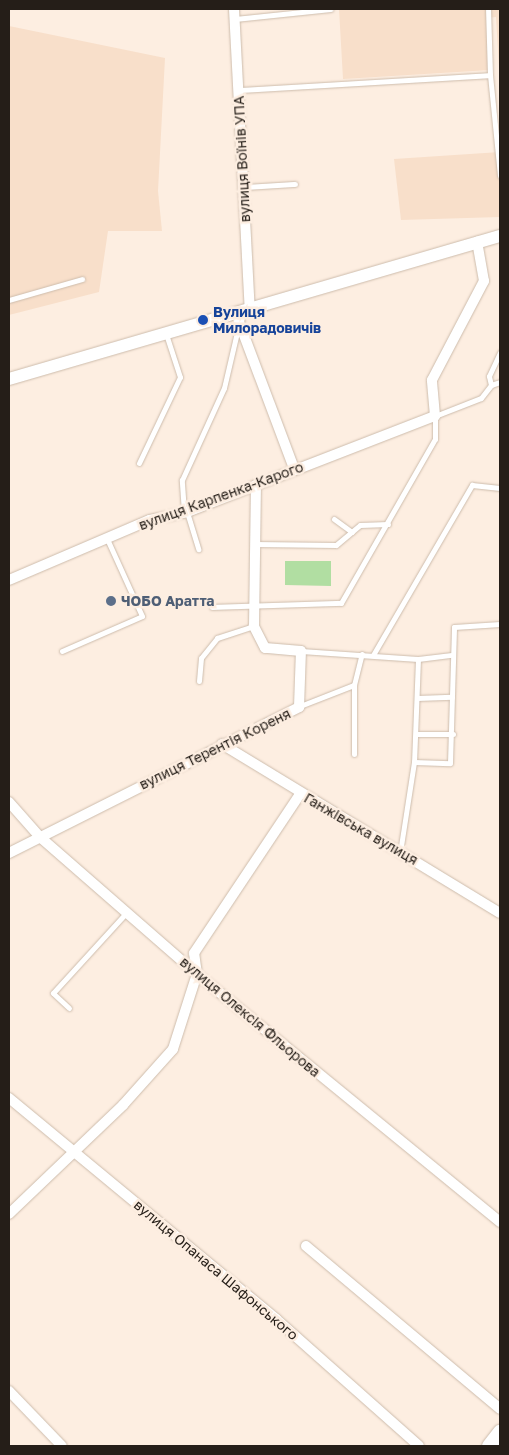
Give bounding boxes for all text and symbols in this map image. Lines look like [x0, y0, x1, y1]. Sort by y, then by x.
street label: вулиця Воїнів УПА [230, 95, 254, 223]
place label: Вулиця Милорадовичів [213, 304, 321, 336]
marker: Вулиця Милорадовичів [197, 314, 209, 326]
street label: вулиця Карпенка-Карого [136, 458, 306, 534]
place label: ЧОБО Аратта [121, 593, 214, 609]
marker: ЧОБО Аратта [105, 595, 117, 607]
street label: вулиця Терентія Кореня [137, 705, 293, 793]
street label: Ганжівська вулиця [301, 790, 421, 868]
street label: вулиця Олексія Фльорова [177, 953, 323, 1081]
street label: вулиця Опанаса Шафонського [131, 1196, 301, 1344]

